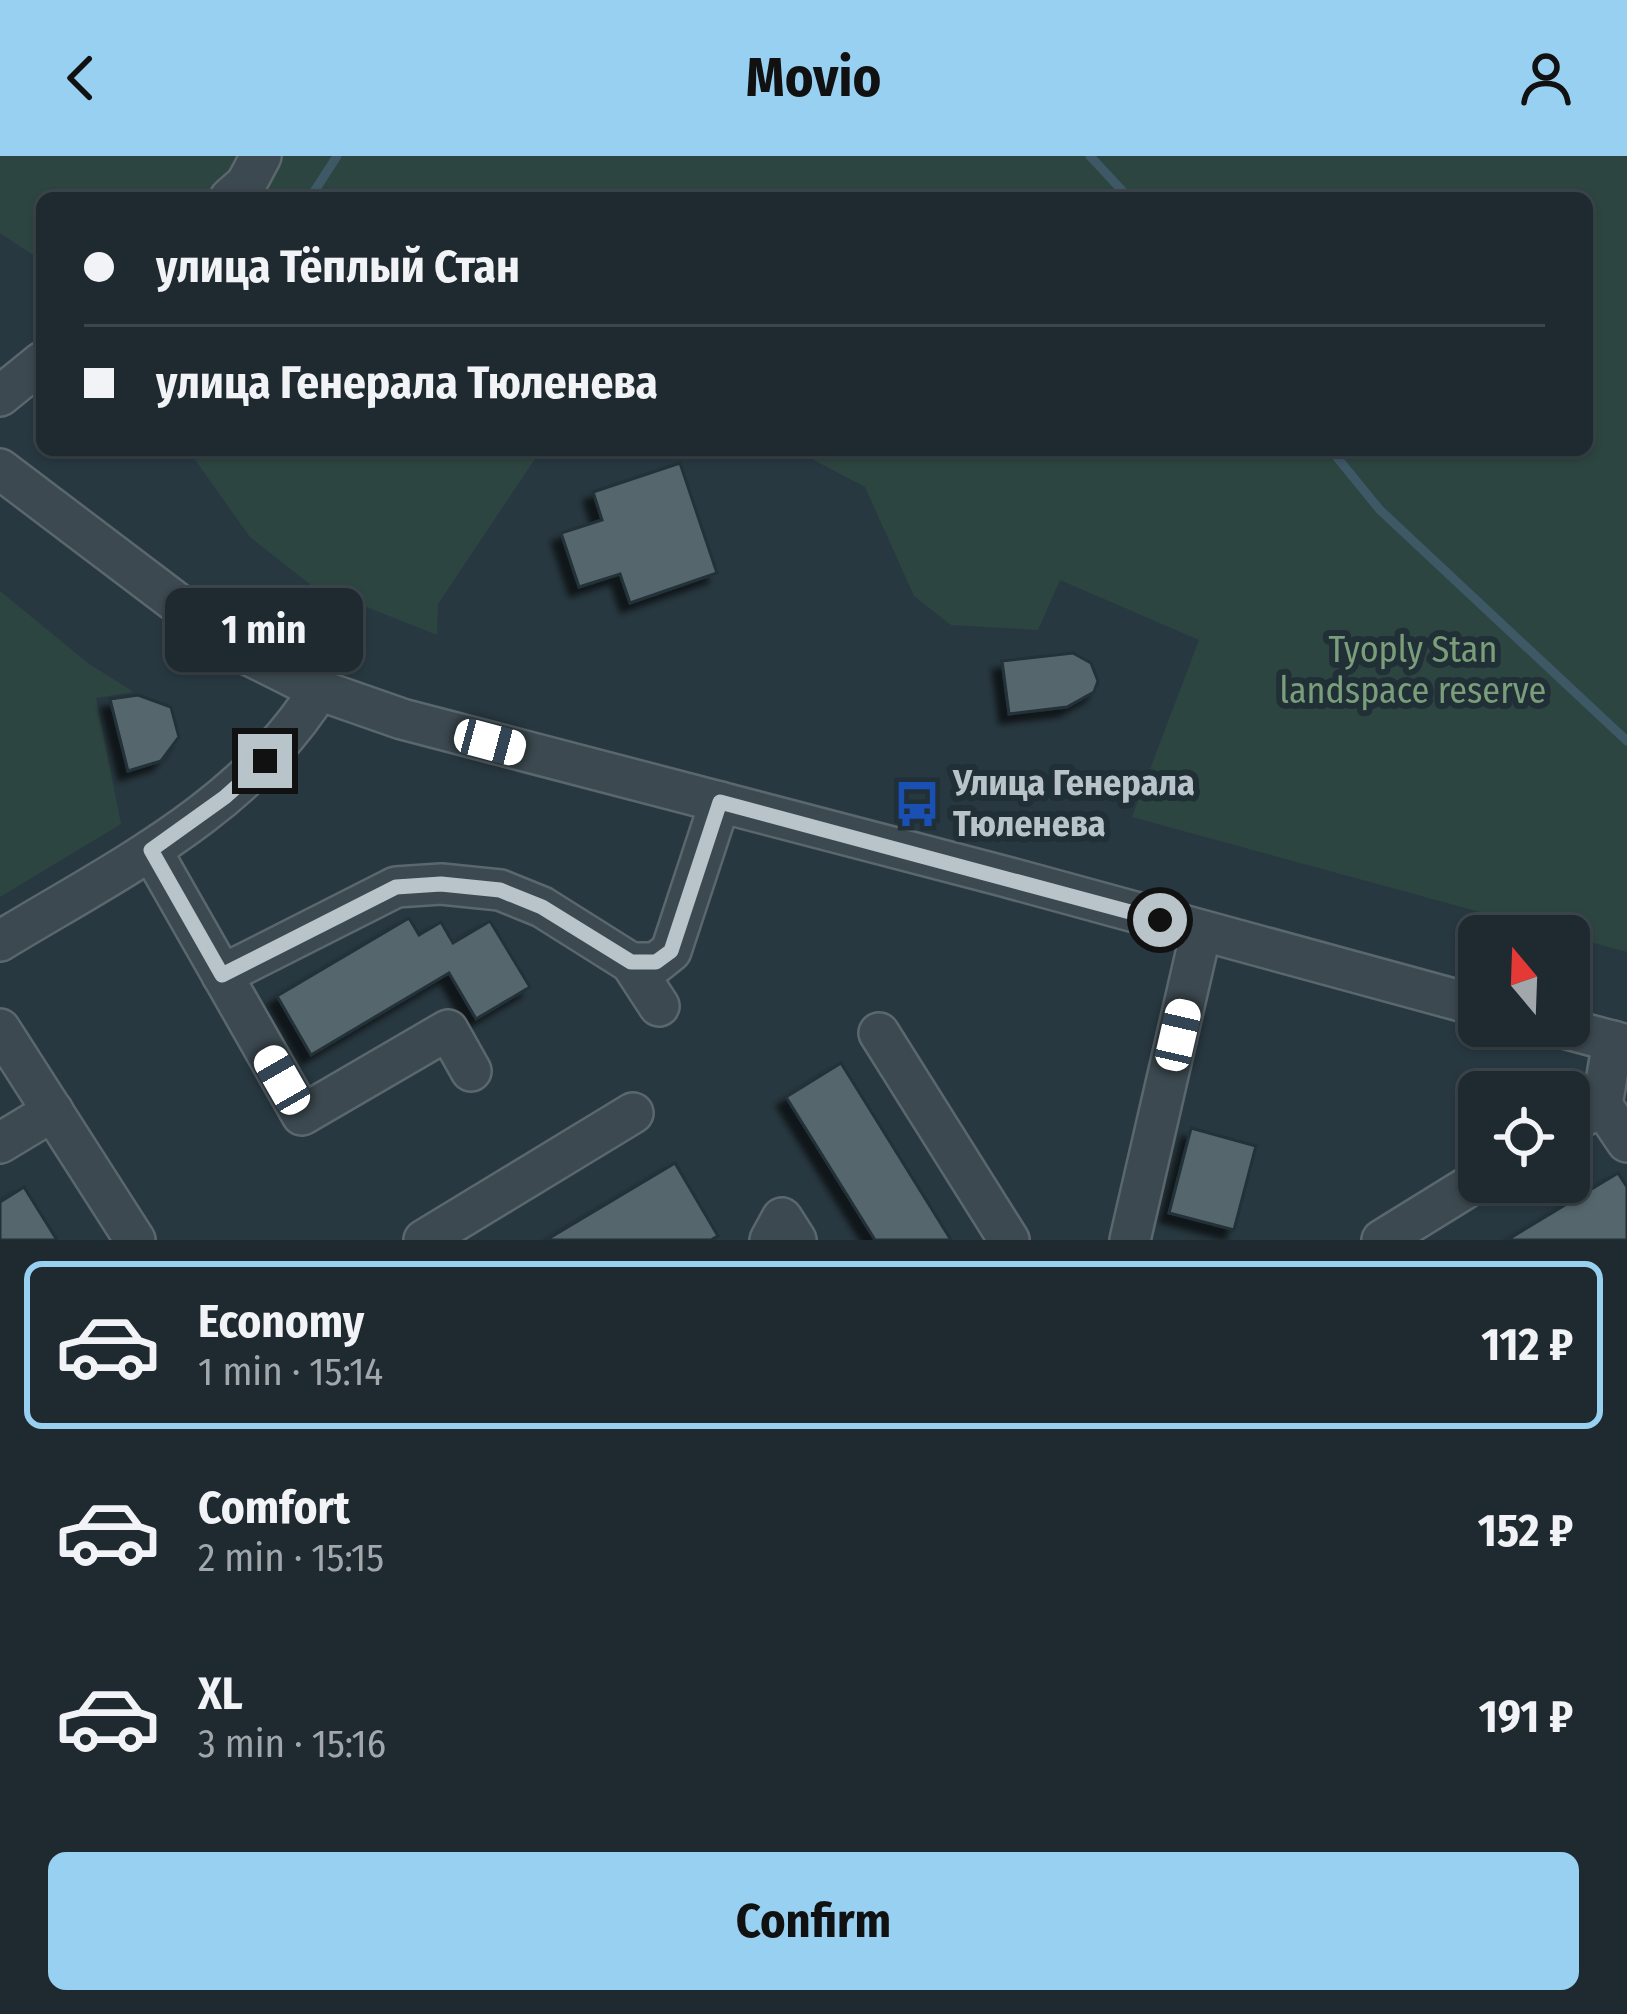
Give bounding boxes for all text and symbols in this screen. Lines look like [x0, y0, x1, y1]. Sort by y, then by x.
icon: back [48, 45, 114, 111]
icon: person [1513, 45, 1579, 111]
text: Movio [746, 46, 881, 110]
text: улица Тёплый Стан [156, 240, 520, 294]
text: улица Генерала Тюленева [156, 356, 658, 410]
callout: 1 min [166, 587, 364, 671]
text: 1 min [222, 607, 306, 653]
park label: Tyoply Stan landspace reserve [1280, 628, 1546, 713]
car [451, 715, 529, 769]
route end [238, 734, 292, 788]
place label: Улица Генерала Тюленева [952, 761, 1195, 846]
bus stop icon: Улица Генерала Тюленева [892, 779, 942, 829]
route start [1133, 893, 1187, 947]
north arrow [1458, 915, 1590, 1047]
map controls [1458, 915, 1590, 1203]
car [1152, 996, 1204, 1074]
car [248, 1040, 316, 1120]
button: locate [1458, 1071, 1590, 1203]
icon: car [54, 1291, 162, 1399]
text: Economy [198, 1295, 364, 1349]
text: 112 ₽ [1481, 1318, 1573, 1372]
text: 1 min · 15:14 [198, 1349, 383, 1395]
icon: car [54, 1477, 162, 1585]
text: Comfort [198, 1481, 350, 1535]
text: 152 ₽ [1478, 1504, 1573, 1558]
text: 2 min · 15:15 [198, 1535, 384, 1581]
icon: car [54, 1663, 162, 1771]
text: XL [198, 1667, 243, 1721]
text: 191 ₽ [1479, 1690, 1573, 1744]
text: 3 min · 15:16 [198, 1721, 386, 1767]
button: Confirm [48, 1852, 1579, 1990]

